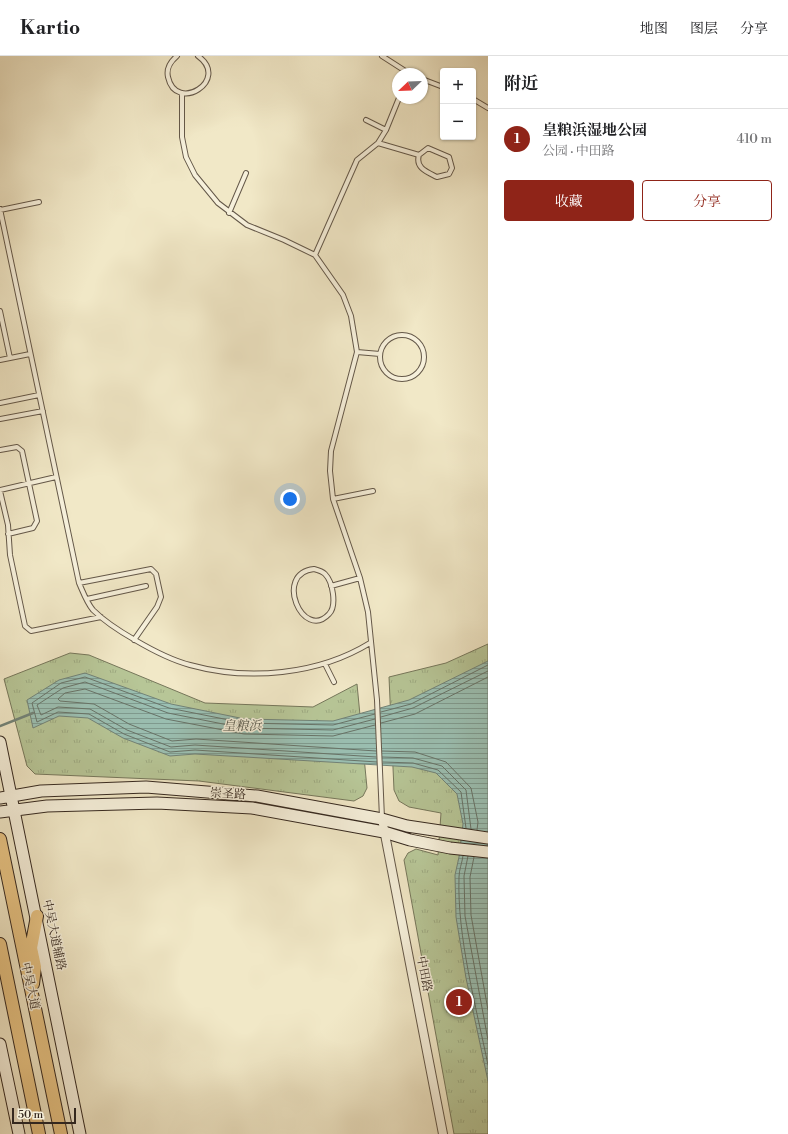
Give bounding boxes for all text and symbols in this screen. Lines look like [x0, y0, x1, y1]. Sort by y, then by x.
text: Kartio [20, 16, 80, 40]
text: 地图 [640, 20, 668, 38]
text: 图层 [690, 20, 718, 38]
text: 分享 [740, 20, 768, 38]
north arrow [392, 68, 428, 104]
map controls [440, 68, 476, 140]
button: + [440, 68, 476, 104]
text: 附近 [504, 73, 538, 95]
button: − [440, 104, 476, 140]
text: 皇粮浜湿地公园 [542, 121, 647, 140]
text: 1 [514, 131, 520, 147]
text: 410 m [736, 131, 772, 147]
text: 公园 · 中田路 [542, 143, 615, 159]
button: 收藏 [504, 180, 634, 221]
button: 分享 [642, 180, 772, 221]
your location [280, 489, 300, 509]
water label: 皇粮浜 [222, 718, 262, 734]
street label: 崇圣路 [210, 786, 246, 802]
street label: 中吴大道辅路 [39, 898, 69, 972]
street label: 中田路 [413, 955, 435, 993]
street label: 中吴大道 [18, 961, 42, 1011]
pin: 1 [446, 987, 472, 1017]
scale bar [12, 1106, 76, 1125]
text: 50 m [18, 1108, 43, 1122]

